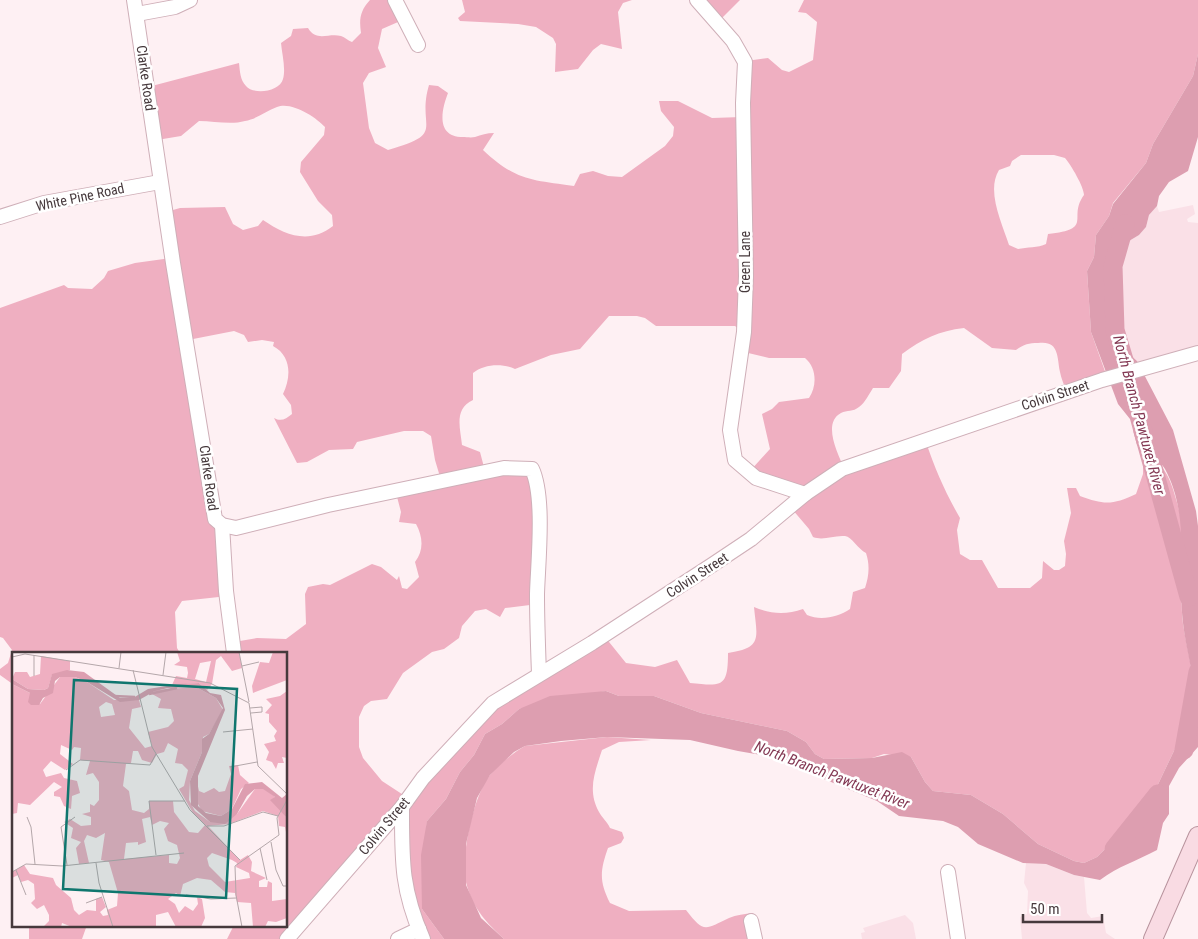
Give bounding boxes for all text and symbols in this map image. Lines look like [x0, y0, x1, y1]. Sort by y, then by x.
street label: Clarke Road [133, 44, 159, 112]
street label: White Pine Road [34, 180, 126, 214]
street label: Green Lane [737, 230, 753, 293]
water label: North Branch Pawtuxet River [1109, 333, 1169, 497]
street label: Colvin Street [1019, 377, 1091, 413]
street label: Clarke Road [196, 444, 222, 512]
street label: Colvin Street [663, 549, 731, 601]
inset map [12, 652, 288, 926]
water label: North Branch Pawtuxet River [752, 737, 912, 813]
street label: Colvin Street [355, 794, 413, 858]
scale bar [1023, 892, 1102, 924]
text: 50 m [1030, 900, 1060, 918]

